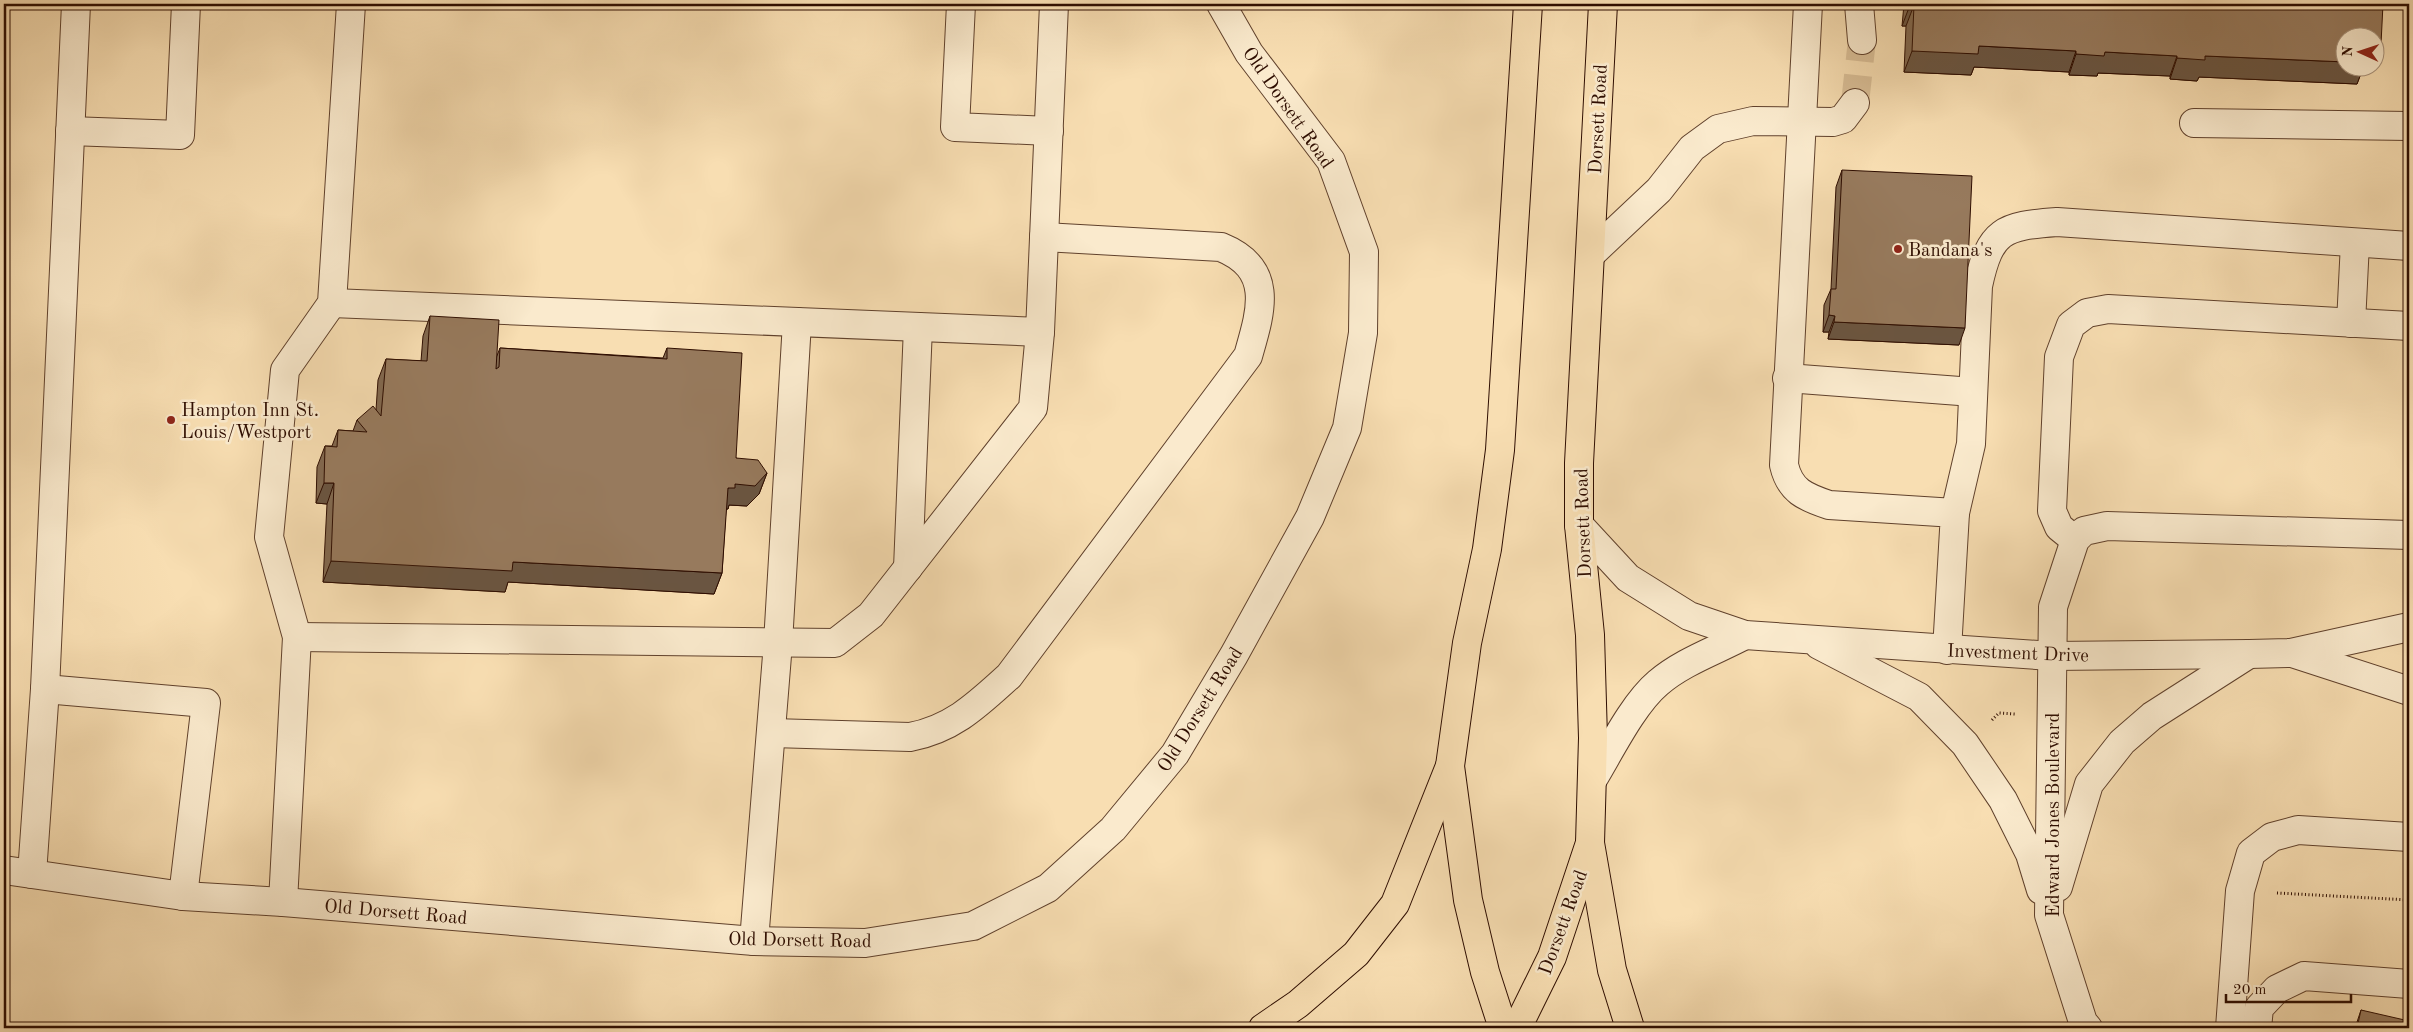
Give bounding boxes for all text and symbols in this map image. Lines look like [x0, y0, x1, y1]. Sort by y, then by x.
north arrow [2336, 28, 2386, 78]
street label: Old Dorsett Road [1238, 44, 1336, 173]
text: N [2341, 45, 2355, 57]
street label: Dorsett Road [1587, 64, 1612, 175]
place label: Bandana's [1908, 242, 1993, 261]
marker: Bandana's [1892, 243, 1904, 255]
place label: Hampton Inn St. Louis/Westport [181, 402, 319, 443]
marker: Hampton Inn St. Louis/Westport [165, 414, 177, 426]
street label: Dorsett Road [1573, 468, 1596, 578]
street label: Investment Drive [1946, 643, 2089, 666]
street label: Old Dorsett Road [1155, 644, 1247, 776]
street label: Edward Jones Boulevard [2045, 712, 2064, 917]
street label: Dorsett Road [1537, 868, 1592, 978]
street label: Old Dorsett Road [323, 898, 468, 929]
street label: Old Dorsett Road [728, 931, 872, 952]
scale bar [2226, 972, 2350, 1004]
text: 20 m [2233, 983, 2267, 998]

